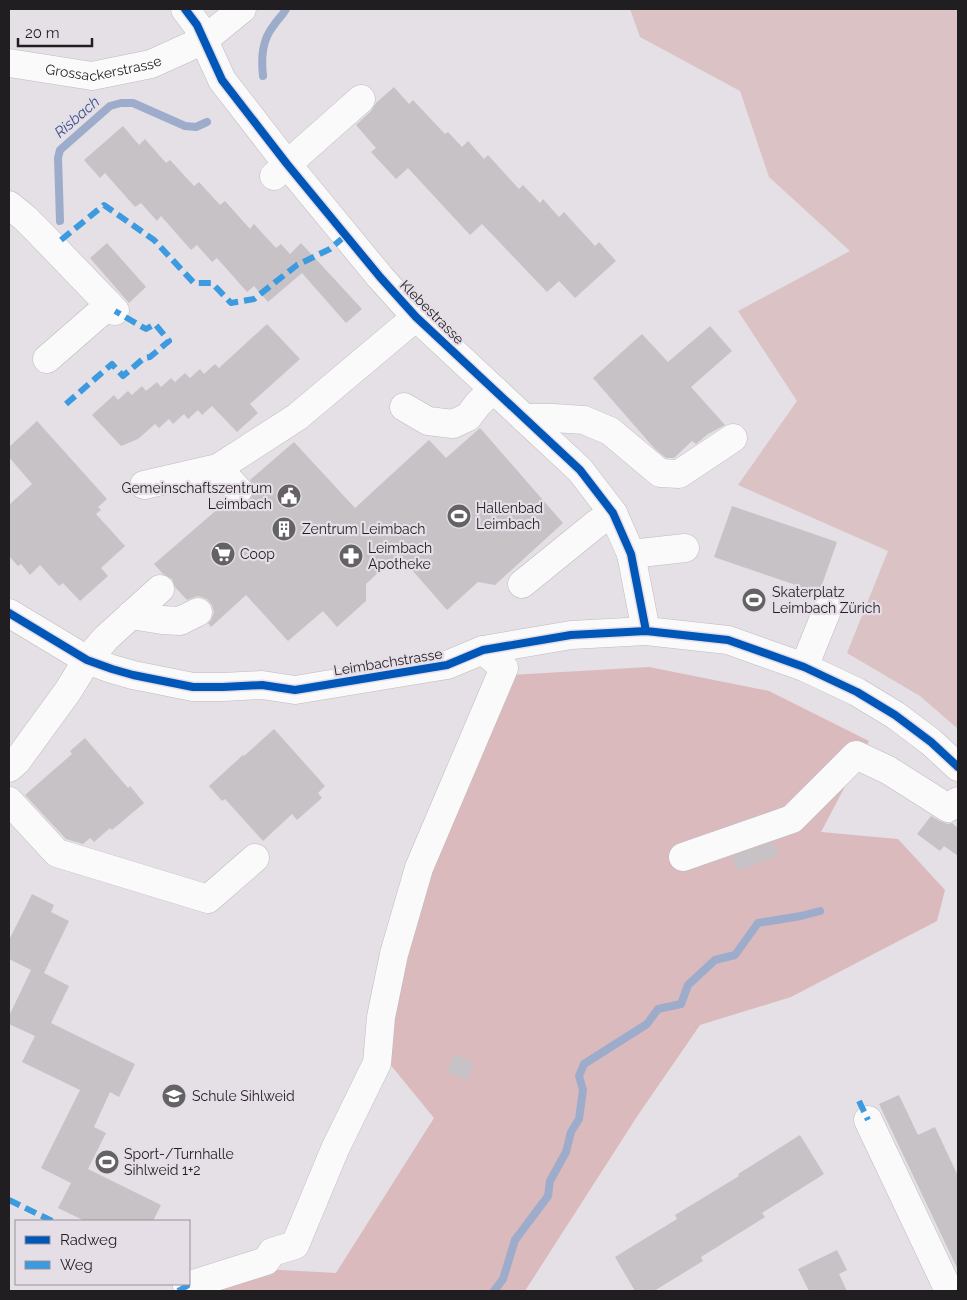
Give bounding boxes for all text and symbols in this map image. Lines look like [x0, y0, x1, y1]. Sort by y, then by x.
scale bar [18, 15, 91, 47]
text: 20 m [25, 24, 60, 42]
street label: Grossackerstrasse [44, 52, 164, 84]
water label: Risbach [51, 93, 103, 141]
street label: Klebestrasse [397, 277, 467, 347]
place label: Gemeinschaftszentrum Leimbach [121, 480, 272, 512]
public building icon: Gemeinschaftszentrum Leimbach [276, 483, 302, 509]
place label: Hallenbad Leimbach [476, 500, 543, 532]
sports icon: Hallenbad Leimbach [446, 503, 472, 529]
building icon: Zentrum Leimbach [271, 516, 297, 542]
place label: Zentrum Leimbach [302, 521, 426, 537]
place label: Leimbach Apotheke [368, 540, 432, 572]
supermarket icon: Coop [210, 541, 236, 567]
pharmacy icon: Leimbach Apotheke [338, 543, 364, 569]
place label: Coop [240, 546, 275, 562]
place label: Skaterplatz Leimbach Zürich [772, 584, 881, 616]
sports icon: Skaterplatz Leimbach Zürich [741, 587, 767, 613]
street label: Leimbachstrasse [332, 645, 444, 679]
school or university icon: Schule Sihlweid [161, 1083, 187, 1109]
place label: Schule Sihlweid [192, 1088, 295, 1104]
place label: Sport-/Turnhalle Sihlweid 1+2 [124, 1146, 234, 1178]
sports icon: Sport-/Turnhalle Sihlweid 1+2 [94, 1149, 120, 1175]
legend [15, 1220, 190, 1285]
text: Radweg [60, 1231, 117, 1249]
text: Weg [60, 1256, 93, 1274]

